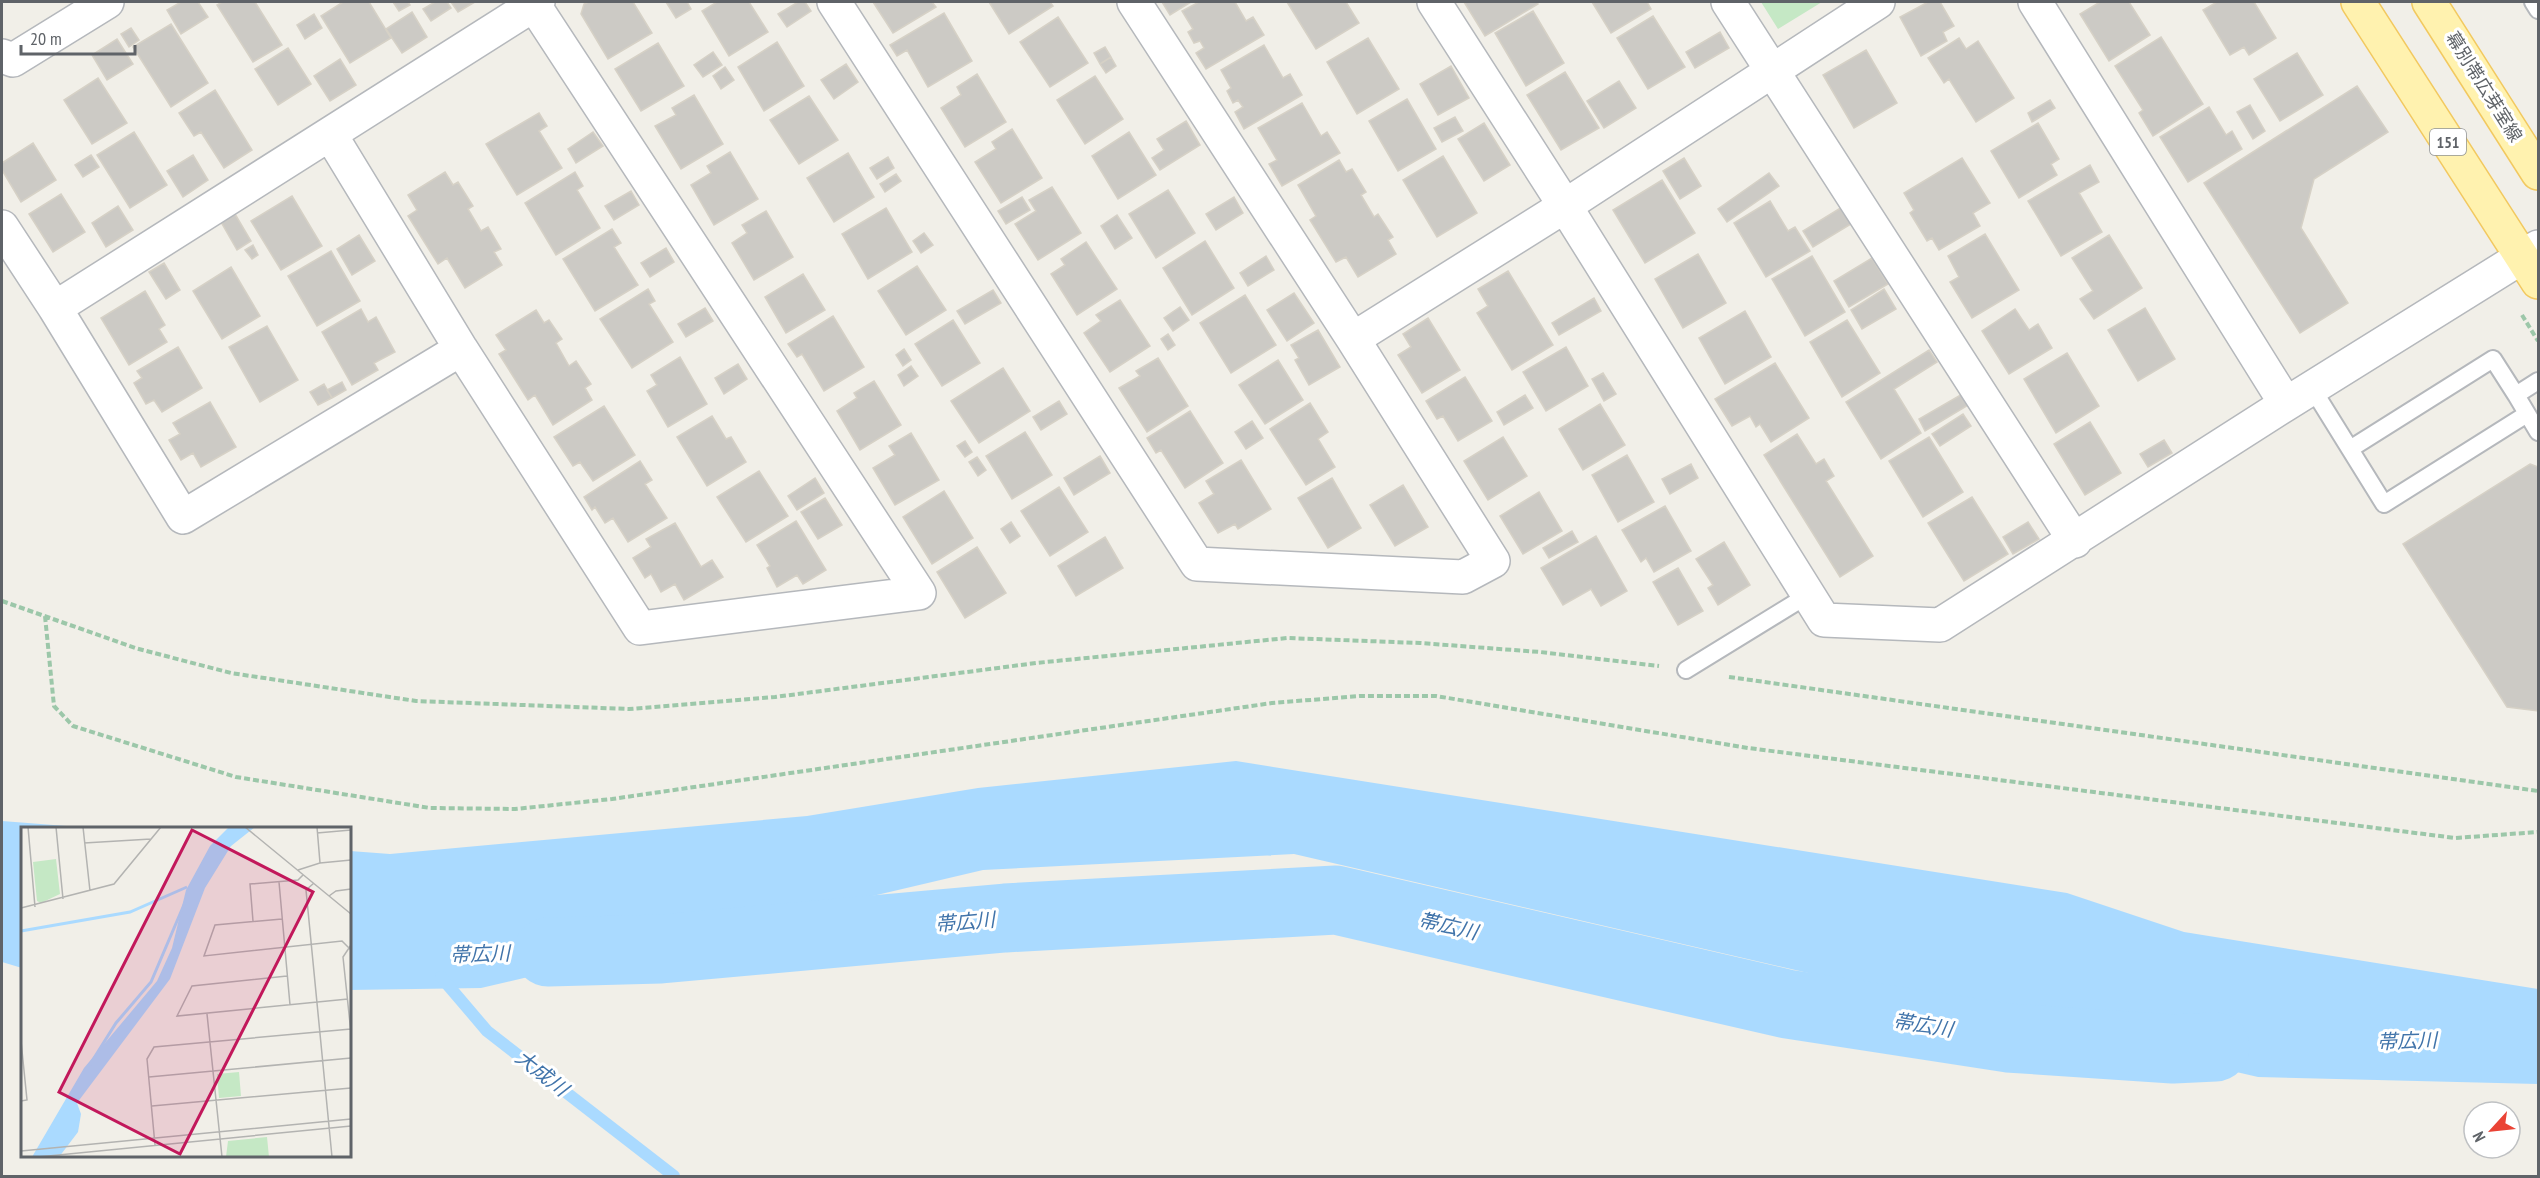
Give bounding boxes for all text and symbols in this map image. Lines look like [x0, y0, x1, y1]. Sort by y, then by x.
scale bar [21, 18, 135, 56]
text: 20 m [30, 27, 62, 50]
street label: 幕別帯広芽室線 [2441, 27, 2528, 146]
road number: 151 [2430, 129, 2466, 155]
inset map [21, 827, 351, 1157]
water label: 帯広川 [934, 906, 998, 938]
water label: 帯広川 [1416, 907, 1482, 946]
water label: 帯広川 [450, 940, 512, 968]
water label: 帯広川 [1891, 1007, 1957, 1043]
water label: 帯広川 [2377, 1027, 2439, 1055]
water label: 大成川 [510, 1044, 575, 1103]
north arrow [2462, 1100, 2522, 1160]
text: N [2468, 1128, 2490, 1145]

